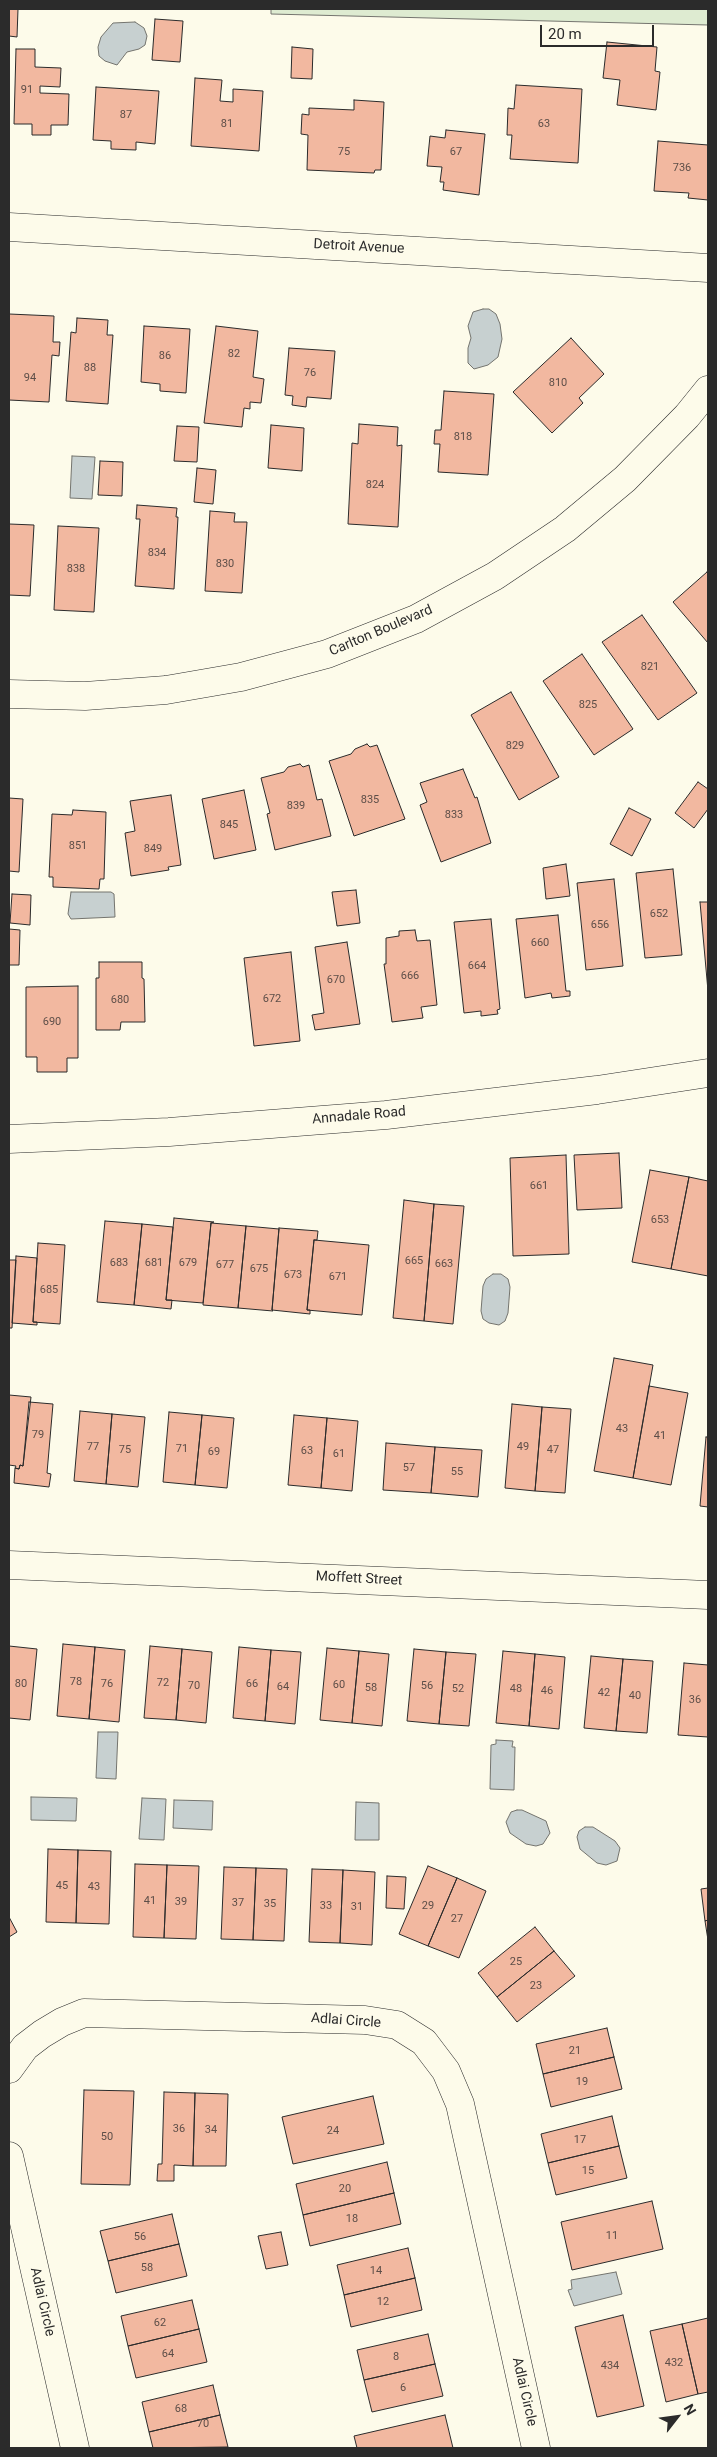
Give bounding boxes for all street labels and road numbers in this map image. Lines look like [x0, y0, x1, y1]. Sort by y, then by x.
street label: Detroit Avenue [313, 236, 405, 258]
street label: Carlton Boulevard [327, 602, 435, 660]
street label: Annadale Road [311, 1104, 407, 1128]
street label: Moffett Street [315, 1568, 403, 1590]
street label: Adlai Circle [310, 2010, 382, 2032]
street label: Adlai Circle [26, 2266, 58, 2338]
street label: Adlai Circle [508, 2356, 540, 2428]

